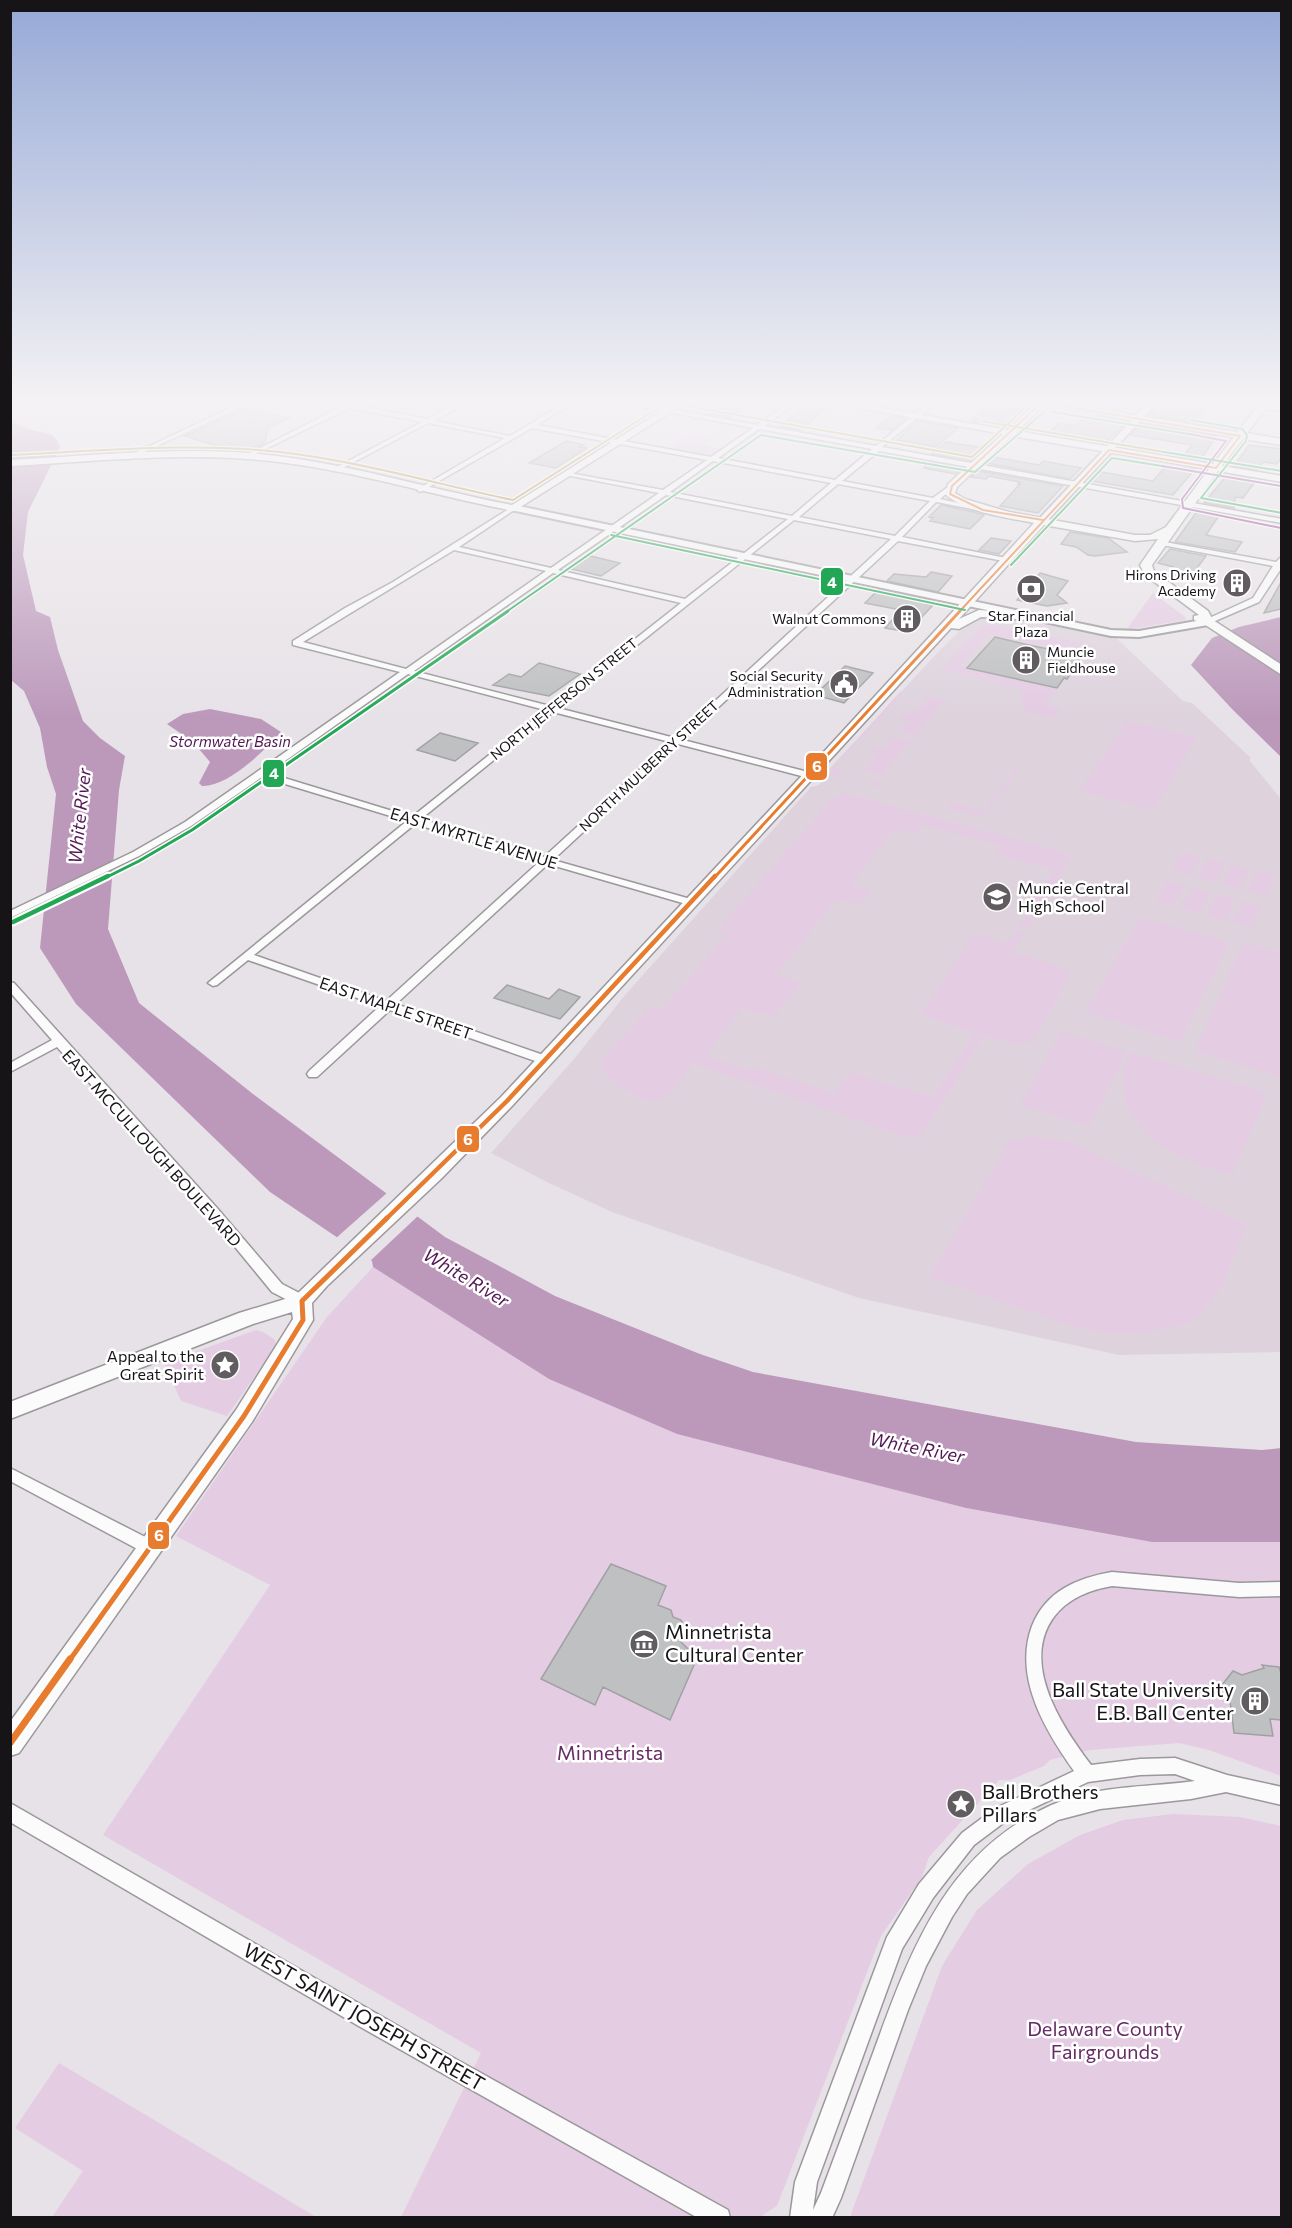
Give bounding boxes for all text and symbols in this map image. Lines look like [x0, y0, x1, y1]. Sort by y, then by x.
place label: Hirons Driving Academy [1125, 566, 1216, 599]
line badge: 4 [820, 567, 844, 596]
building icon: Hirons Driving Academy [1221, 567, 1253, 599]
text: 4 [827, 572, 837, 591]
bank icon: Star Financial Plaza [1015, 573, 1047, 605]
building icon: Walnut Commons [891, 603, 923, 635]
place label: Star Financial Plaza [988, 607, 1074, 640]
place label: Walnut Commons [772, 610, 886, 627]
street label: NORTH JEFFERSON STREET [487, 634, 641, 763]
place label: Muncie Fieldhouse [1047, 643, 1116, 676]
building icon: Muncie Fieldhouse [1010, 644, 1042, 676]
place label: Social Security Administration [728, 667, 823, 700]
public building icon: Social Security Administration [828, 668, 860, 700]
street label: NORTH MULBERRY STREET [575, 697, 722, 835]
water label: Stormwater Basin [169, 732, 291, 750]
line badge: 6 [805, 752, 828, 781]
text: 6 [812, 756, 822, 775]
line badge: 4 [262, 759, 285, 788]
text: 4 [269, 763, 279, 782]
water label: White River [63, 766, 95, 865]
street label: EAST MYRTLE AVENUE [388, 803, 560, 872]
place label: Muncie Central High School [1018, 878, 1129, 915]
school or university icon: Muncie Central High School [981, 881, 1013, 913]
street label: EAST MAPLE STREET [317, 972, 475, 1043]
street label: EAST MCCULLOUGH BOULEVARD [59, 1045, 246, 1250]
line badge: 6 [456, 1125, 480, 1153]
text: 6 [463, 1129, 473, 1148]
water label: White River [420, 1243, 514, 1312]
place label: Appeal to the Great Spirit [107, 1346, 204, 1383]
place icon: Appeal to the Great Spirit [209, 1349, 241, 1381]
water label: White River [868, 1427, 967, 1467]
line badge: 6 [147, 1521, 170, 1550]
text: 6 [154, 1525, 164, 1544]
place label: Minnetrista Cultural Center [665, 1619, 804, 1666]
museum icon: Minnetrista Cultural Center [628, 1628, 660, 1660]
place label: Ball State University E.B. Ball Center [1052, 1677, 1234, 1724]
building icon: Ball State University E.B. Ball Center [1239, 1685, 1271, 1717]
park label: Minnetrista [557, 1740, 663, 1764]
place label: Ball Brothers Pillars [982, 1779, 1099, 1826]
place icon: Ball Brothers Pillars [945, 1788, 977, 1820]
street label: WEST SAINT JOSEPH STREET [240, 1937, 490, 2095]
park label: Delaware County Fairgrounds [1027, 2016, 1183, 2063]

